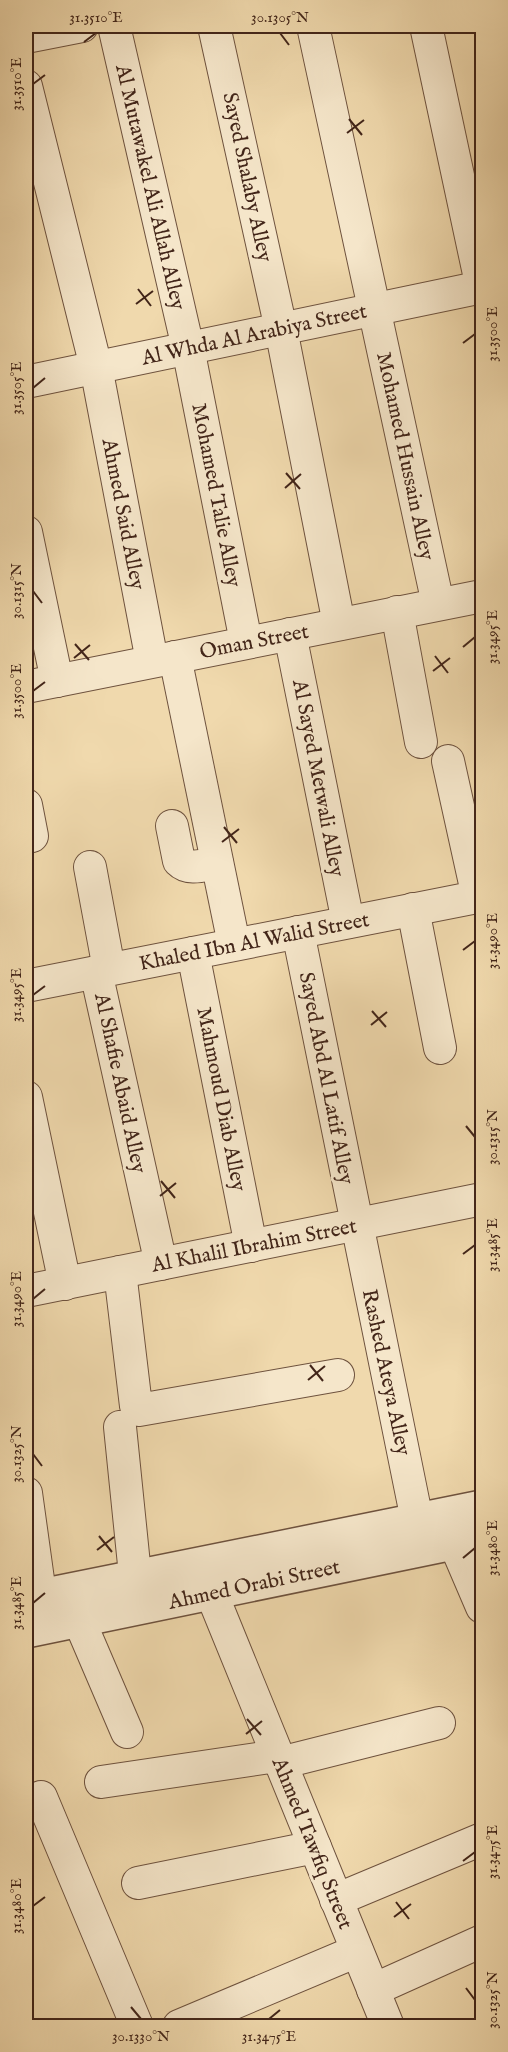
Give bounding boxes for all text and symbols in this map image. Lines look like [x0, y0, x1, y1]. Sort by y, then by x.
text: 31.3510°E [69, 8, 123, 27]
text: 30.1305°N [251, 8, 309, 27]
text: 31.3510°E [7, 57, 26, 111]
street label: Al Mutawakel Ali Allah Alley [108, 61, 191, 313]
street label: Sayed Shalaby Alley [215, 90, 278, 265]
street label: Al Whda Al Arabiya Street [138, 298, 369, 373]
text: 31.3500°E [483, 306, 502, 362]
street label: Mohamed Hussain Alley [369, 350, 440, 563]
text: 31.3505°E [7, 361, 26, 415]
street label: Mohamed Talie Alley [184, 401, 247, 590]
street label: Ahmed Said Alley [94, 435, 151, 593]
text: 30.1315°N [7, 563, 26, 619]
text: 31.3495°E [483, 610, 502, 664]
street label: Oman Street [197, 619, 311, 666]
text: 31.3500°E [7, 663, 26, 719]
street label: Al Sayed Metwali Alley [285, 676, 350, 880]
street label: Khaled Ibn Al Walid Street [137, 907, 372, 978]
text: 31.3490°E [483, 913, 502, 969]
text: 31.3495°E [7, 968, 26, 1022]
street label: Sayed Abd Al Latif Alley [292, 970, 359, 1187]
street label: Al Shafie Abaid Alley [87, 990, 152, 1176]
street label: Mahmoud Diab Alley [189, 1005, 252, 1194]
text: 30.1315°N [483, 1109, 502, 1165]
street label: Al Khalil Ibrahim Street [148, 1213, 359, 1280]
text: 31.3485°E [483, 1218, 502, 1272]
text: 31.3490°E [7, 1271, 26, 1327]
street label: Rashed Ateya Alley [355, 1287, 416, 1459]
text: 30.1325°N [7, 1425, 26, 1483]
text: 31.3480°E [483, 1520, 502, 1576]
street label: Ahmed Orabi Street [165, 1554, 343, 1617]
text: 31.3485°E [7, 1576, 26, 1630]
street label: Ahmed Tawfiq Street [264, 1753, 358, 1933]
text: 31.3475°E [483, 1825, 502, 1879]
text: 31.3480°E [7, 1878, 26, 1934]
text: 30.1325°N [483, 1971, 502, 2029]
text: 30.1330°N [112, 2027, 170, 2046]
text: 31.3475°E [242, 2027, 296, 2046]

